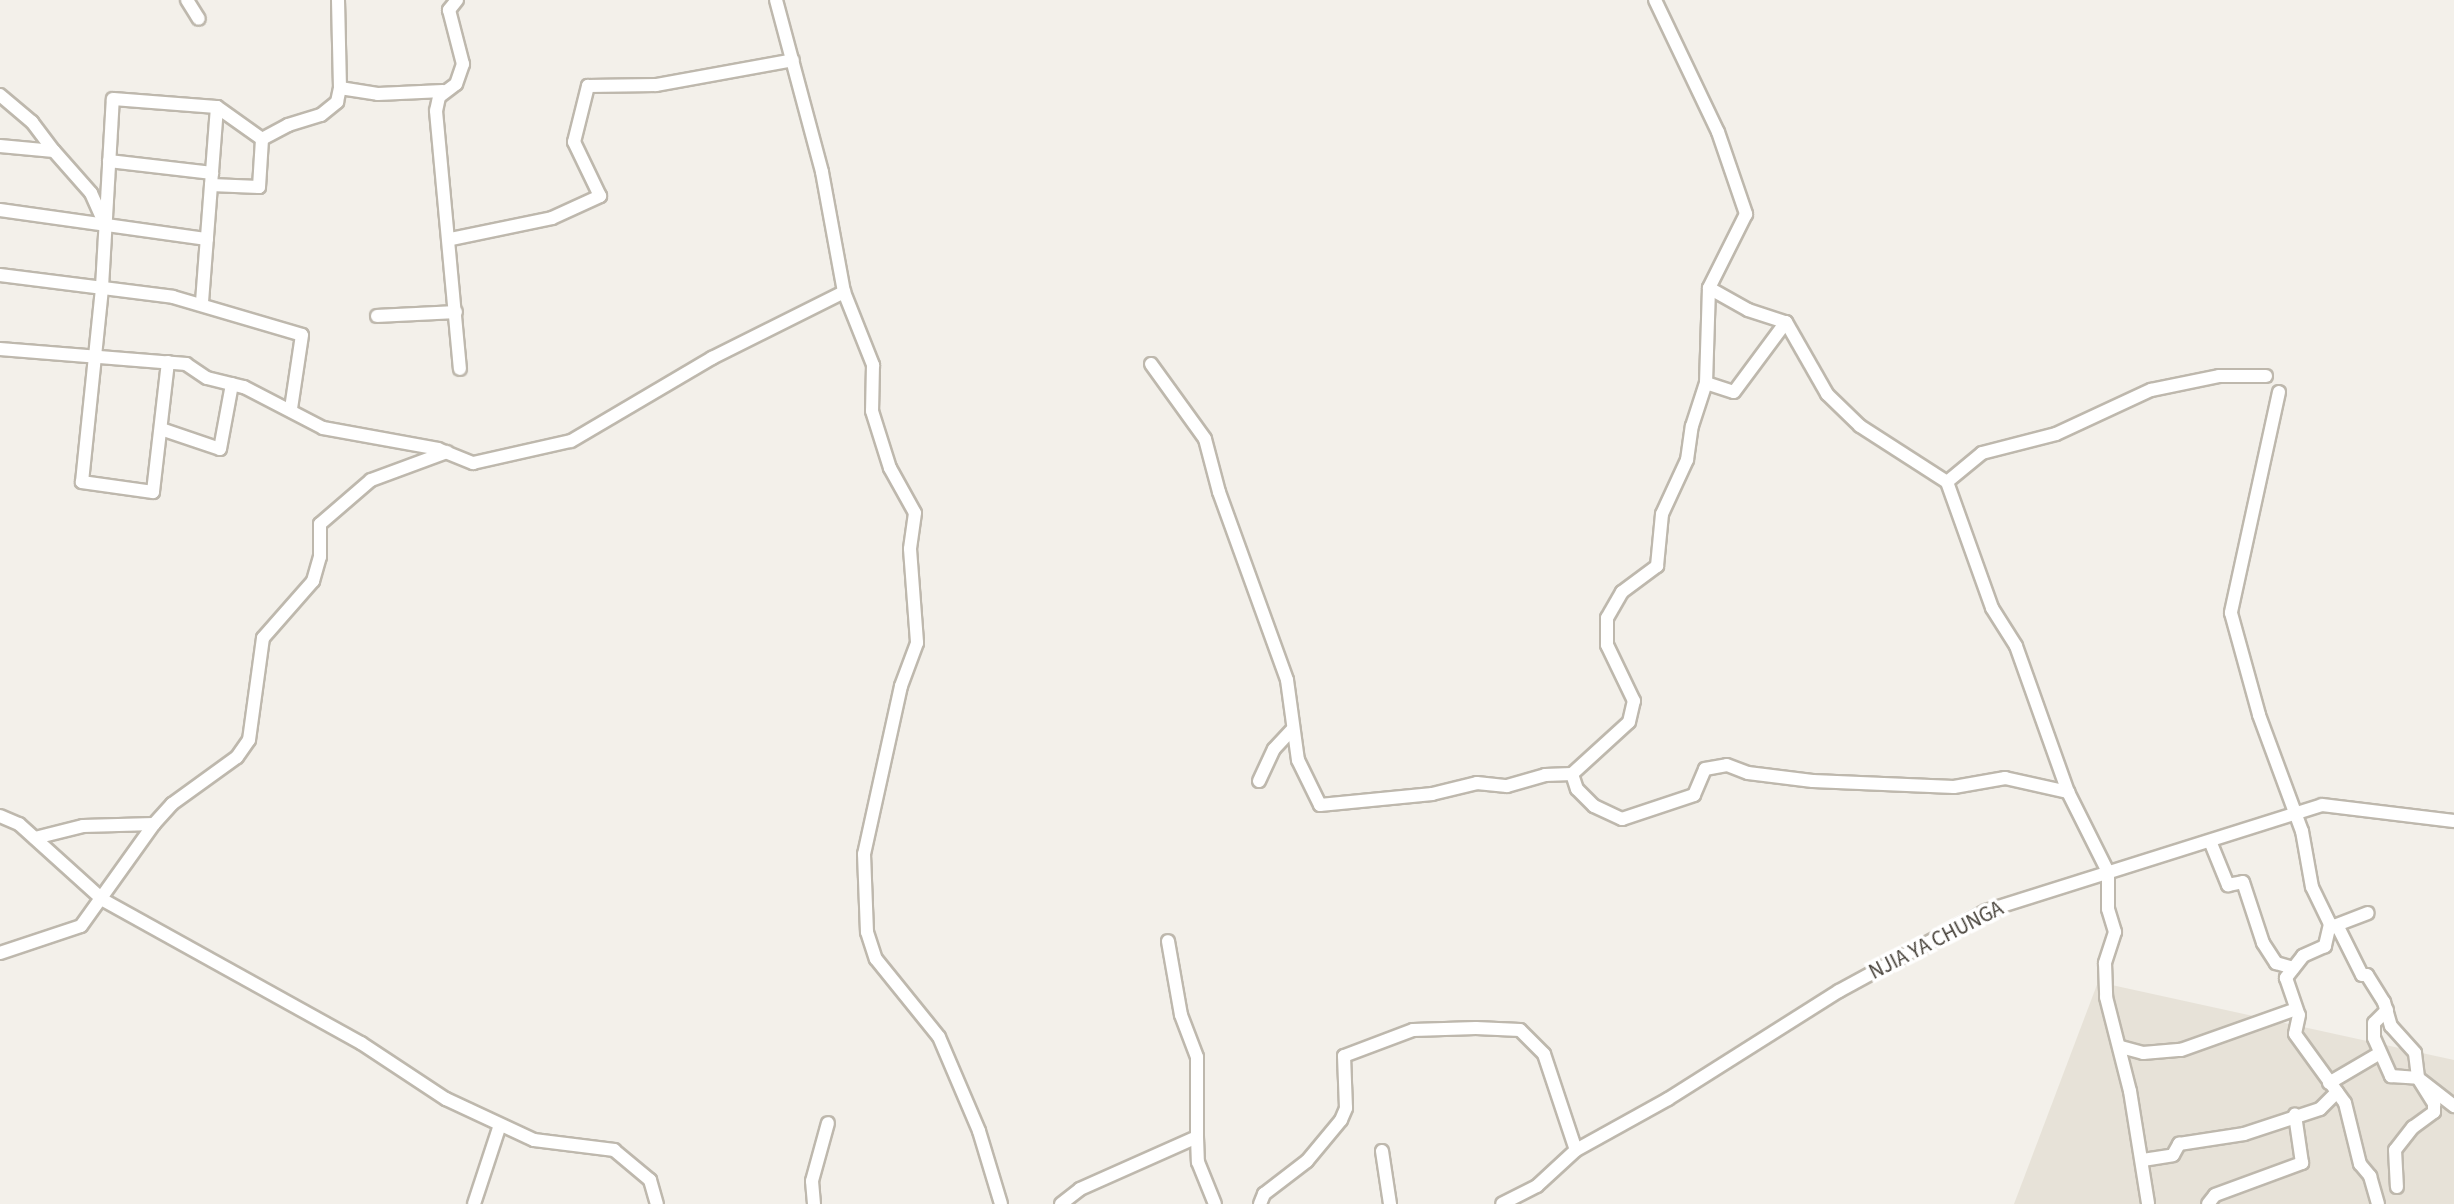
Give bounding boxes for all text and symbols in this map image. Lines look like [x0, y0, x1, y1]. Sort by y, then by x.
street label: NJIA YA CHUNGA [1865, 895, 2007, 985]

